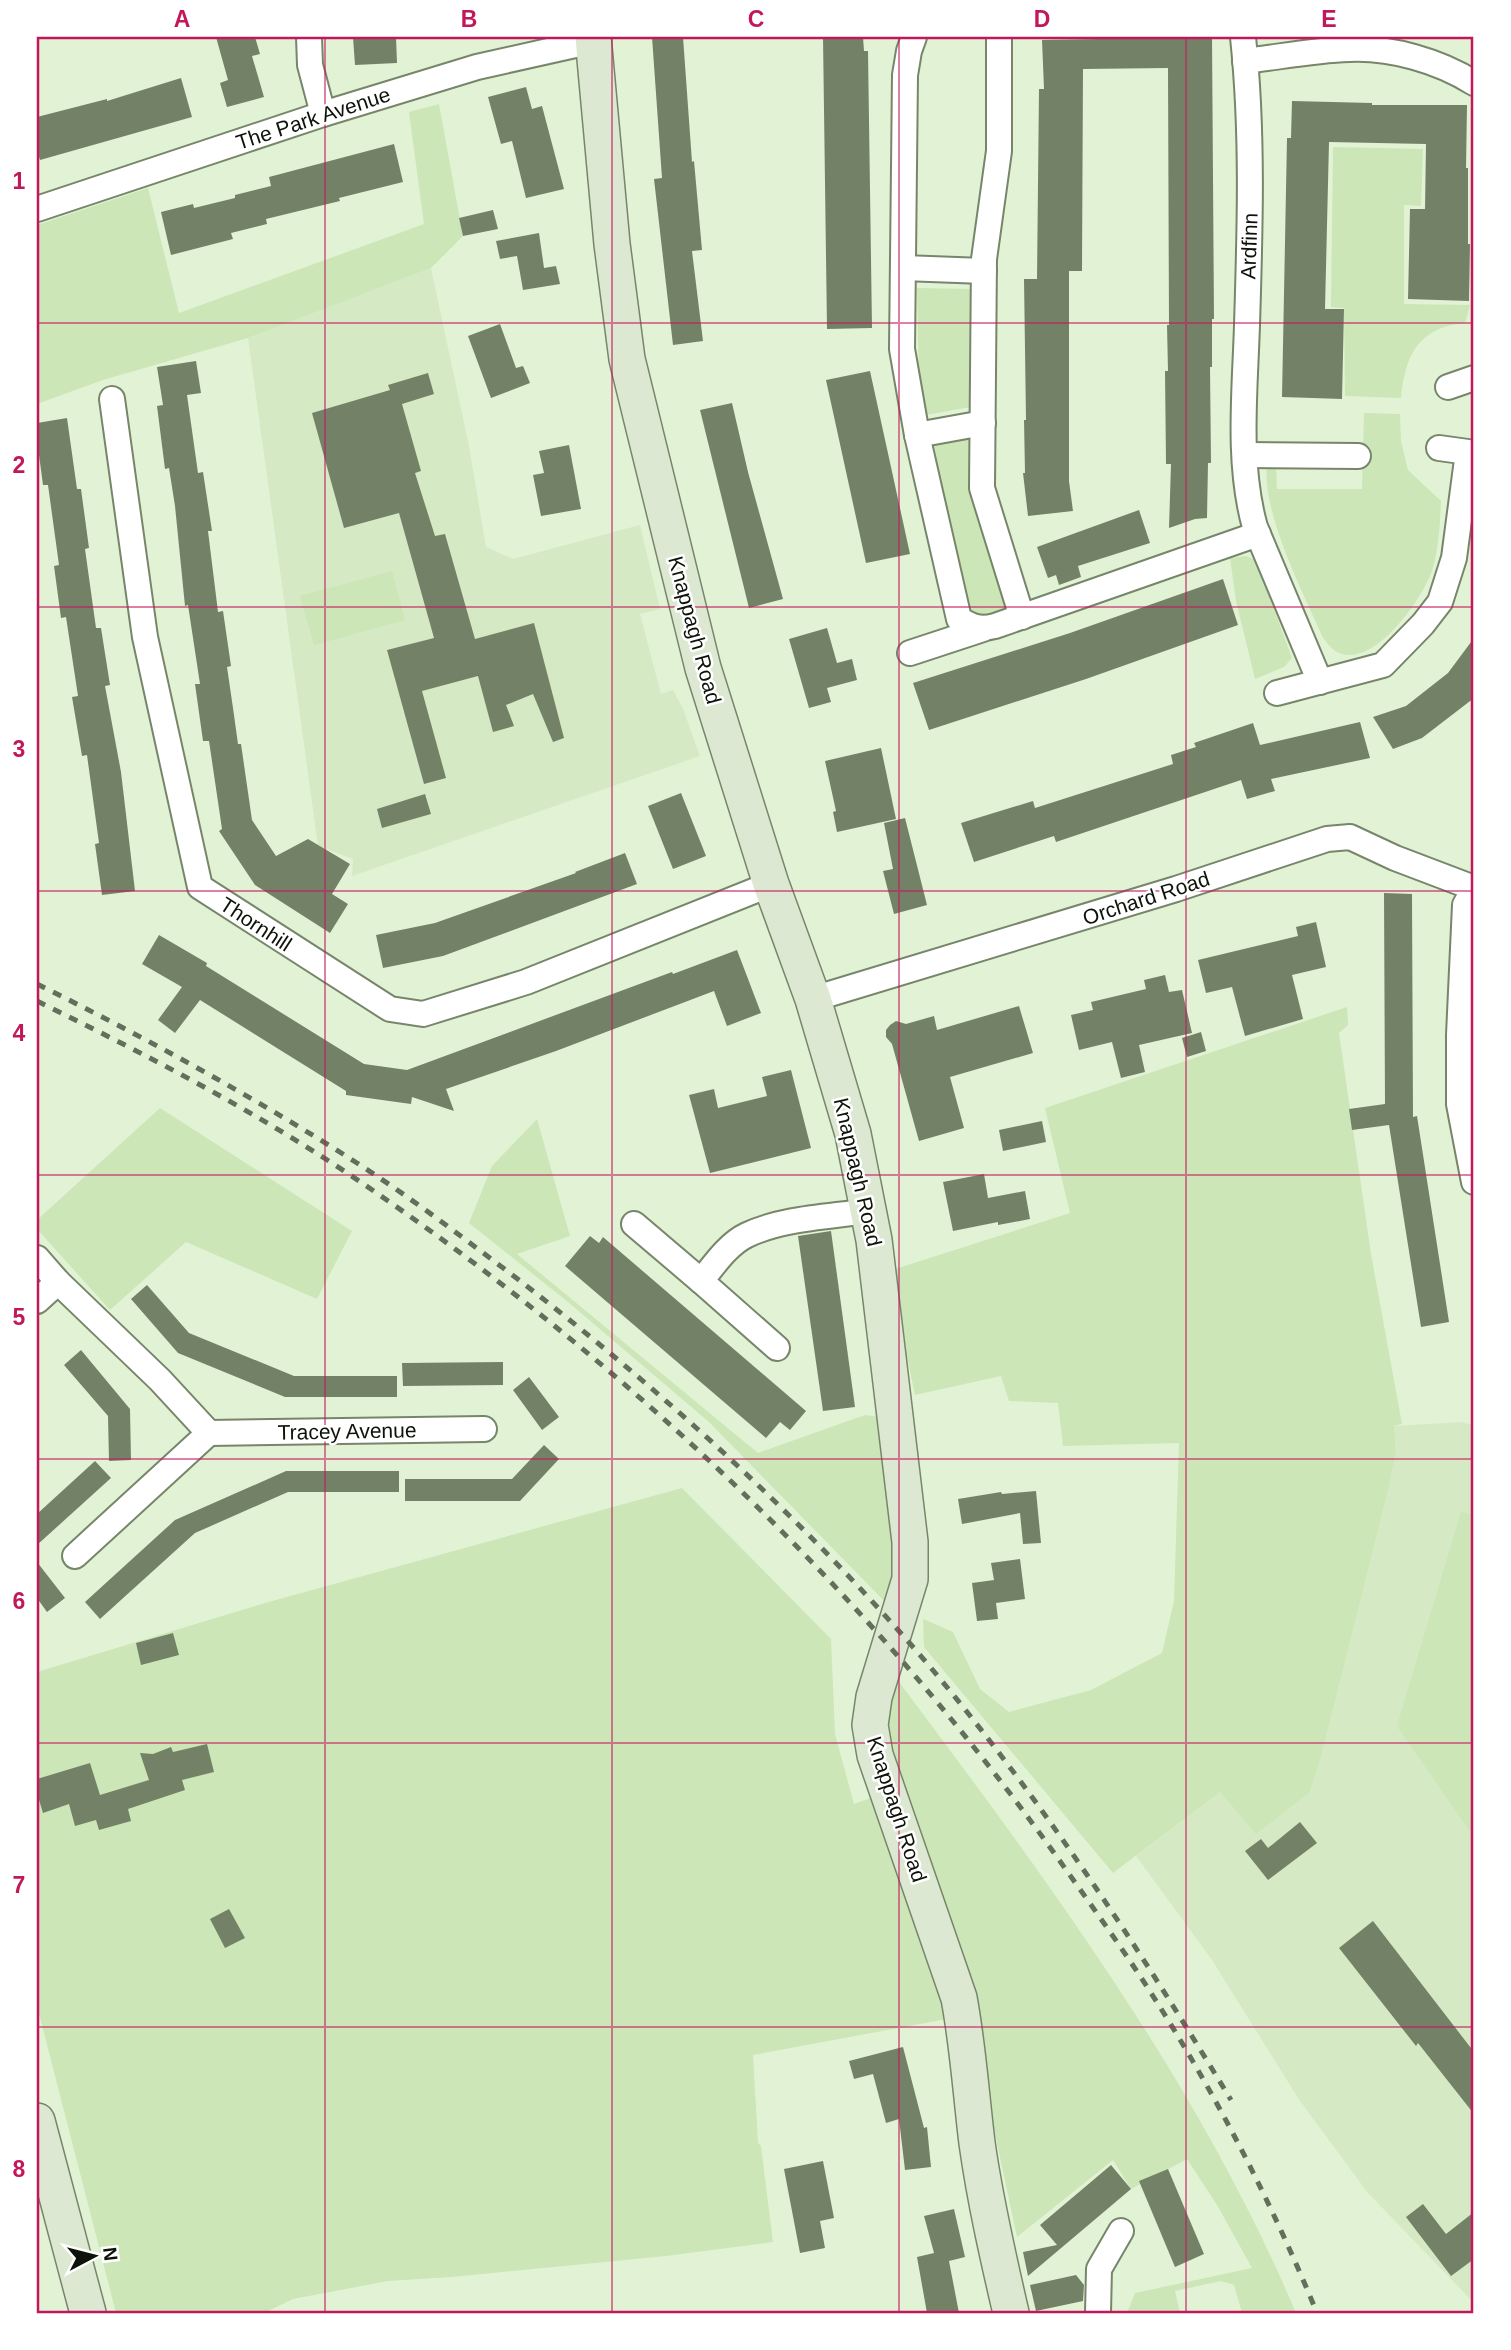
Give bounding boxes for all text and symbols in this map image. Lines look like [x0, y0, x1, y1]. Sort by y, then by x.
text: A [174, 6, 190, 32]
text: B [461, 6, 477, 32]
text: C [748, 6, 764, 32]
text: D [1034, 6, 1050, 32]
text: E [1321, 6, 1337, 32]
street label: The Park Avenue [233, 82, 393, 154]
text: 1 [13, 168, 26, 194]
street label: Ardfinn [1236, 212, 1262, 280]
text: 2 [13, 452, 25, 478]
street label: Knappagh Road [664, 554, 726, 706]
text: 3 [13, 736, 25, 762]
street label: Orchard Road [1080, 867, 1212, 929]
street label: Thornhill [216, 892, 296, 956]
text: 4 [13, 1020, 26, 1046]
street label: Knappagh Road [830, 1095, 886, 1249]
text: 5 [13, 1304, 26, 1330]
street label: Tracey Avenue [277, 1418, 417, 1444]
text: 6 [13, 1588, 25, 1614]
street label: Knappagh Road [863, 1733, 931, 1885]
text: 7 [13, 1872, 25, 1898]
text: 8 [13, 2156, 26, 2182]
north arrow [60, 2220, 130, 2290]
text: N [99, 2246, 122, 2262]

